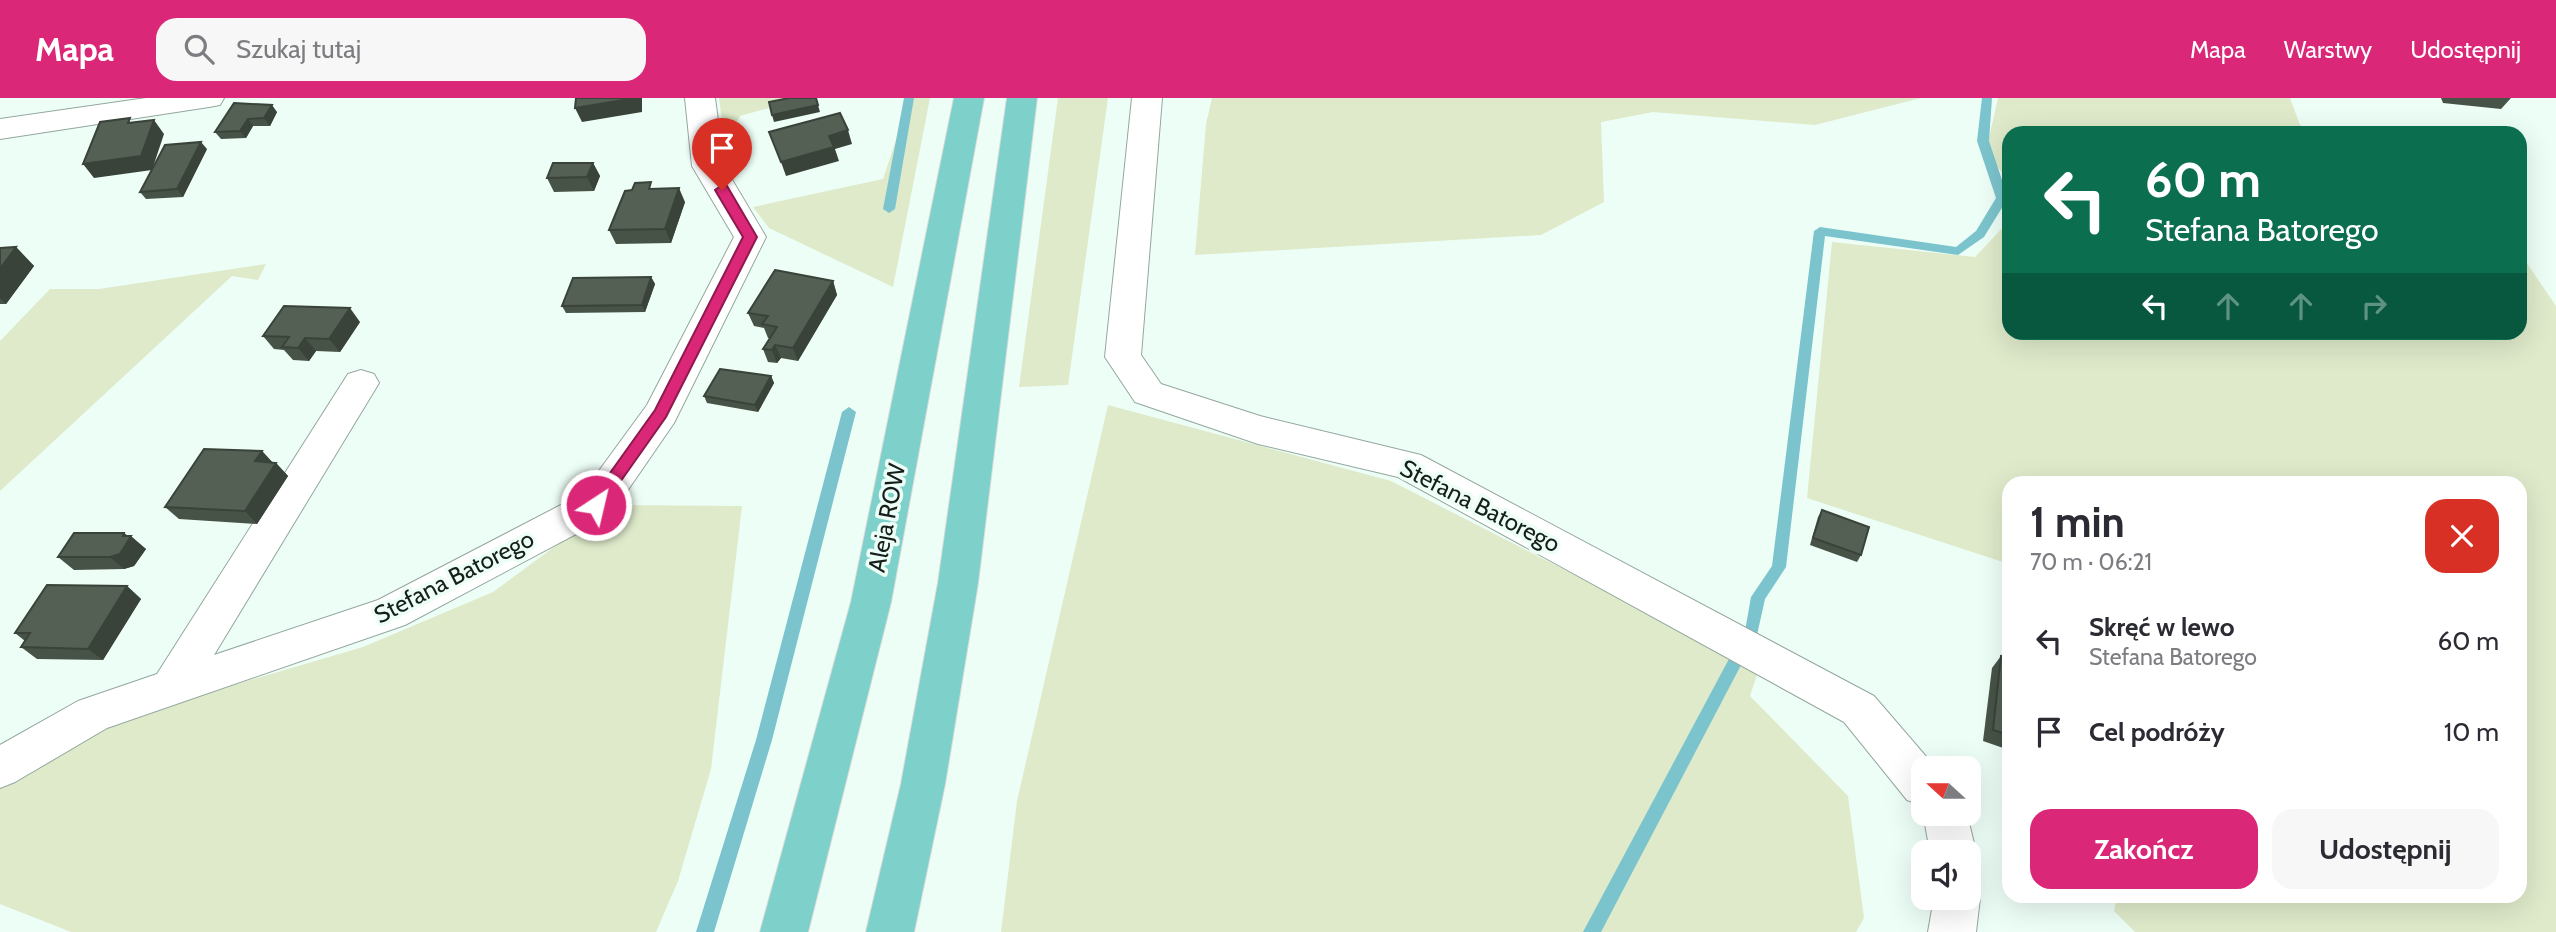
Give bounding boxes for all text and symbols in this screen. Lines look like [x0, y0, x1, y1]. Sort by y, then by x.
search box [156, 18, 646, 81]
text: Mapa [35, 29, 114, 69]
icon: search [180, 30, 218, 68]
text: Szukaj tutaj [236, 33, 361, 65]
text: Mapa [2190, 35, 2246, 64]
text: Warstwy [2284, 35, 2372, 64]
text: Udostępnij [2410, 35, 2521, 64]
pin [692, 118, 752, 190]
icon: arrive [703, 129, 741, 167]
text: 60 m [2145, 150, 2261, 209]
icon: left [2030, 154, 2121, 245]
text: Stefana Batorego [2145, 210, 2379, 249]
icon: left [2136, 287, 2174, 325]
icon: ahead [2209, 287, 2247, 325]
icon: ahead [2282, 287, 2320, 325]
icon: right [2355, 287, 2393, 325]
street label: Stefana Batorego [1396, 453, 1565, 558]
street label: Aleja ROW [862, 461, 911, 575]
position arrow [559, 468, 633, 542]
text: 1 min [2030, 496, 2125, 548]
button: close [2425, 499, 2499, 573]
street label: Stefana Batorego [369, 524, 538, 629]
text: 70 m · 06:21 [2030, 548, 2152, 576]
text: Skręć w lewo [2089, 611, 2235, 643]
icon: left [2030, 622, 2068, 660]
text: 60 m [2437, 625, 2499, 657]
text: Stefana Batorego [2089, 643, 2257, 671]
icon: arrive [2030, 713, 2068, 751]
text: Cel podróży [2089, 716, 2225, 748]
text: 10 m [2444, 716, 2499, 748]
north arrow [1911, 756, 1981, 826]
map controls [1911, 756, 1981, 910]
button: Zakończ [2030, 809, 2258, 889]
button: Udostępnij [2272, 809, 2499, 889]
button: sound [1911, 840, 1981, 910]

